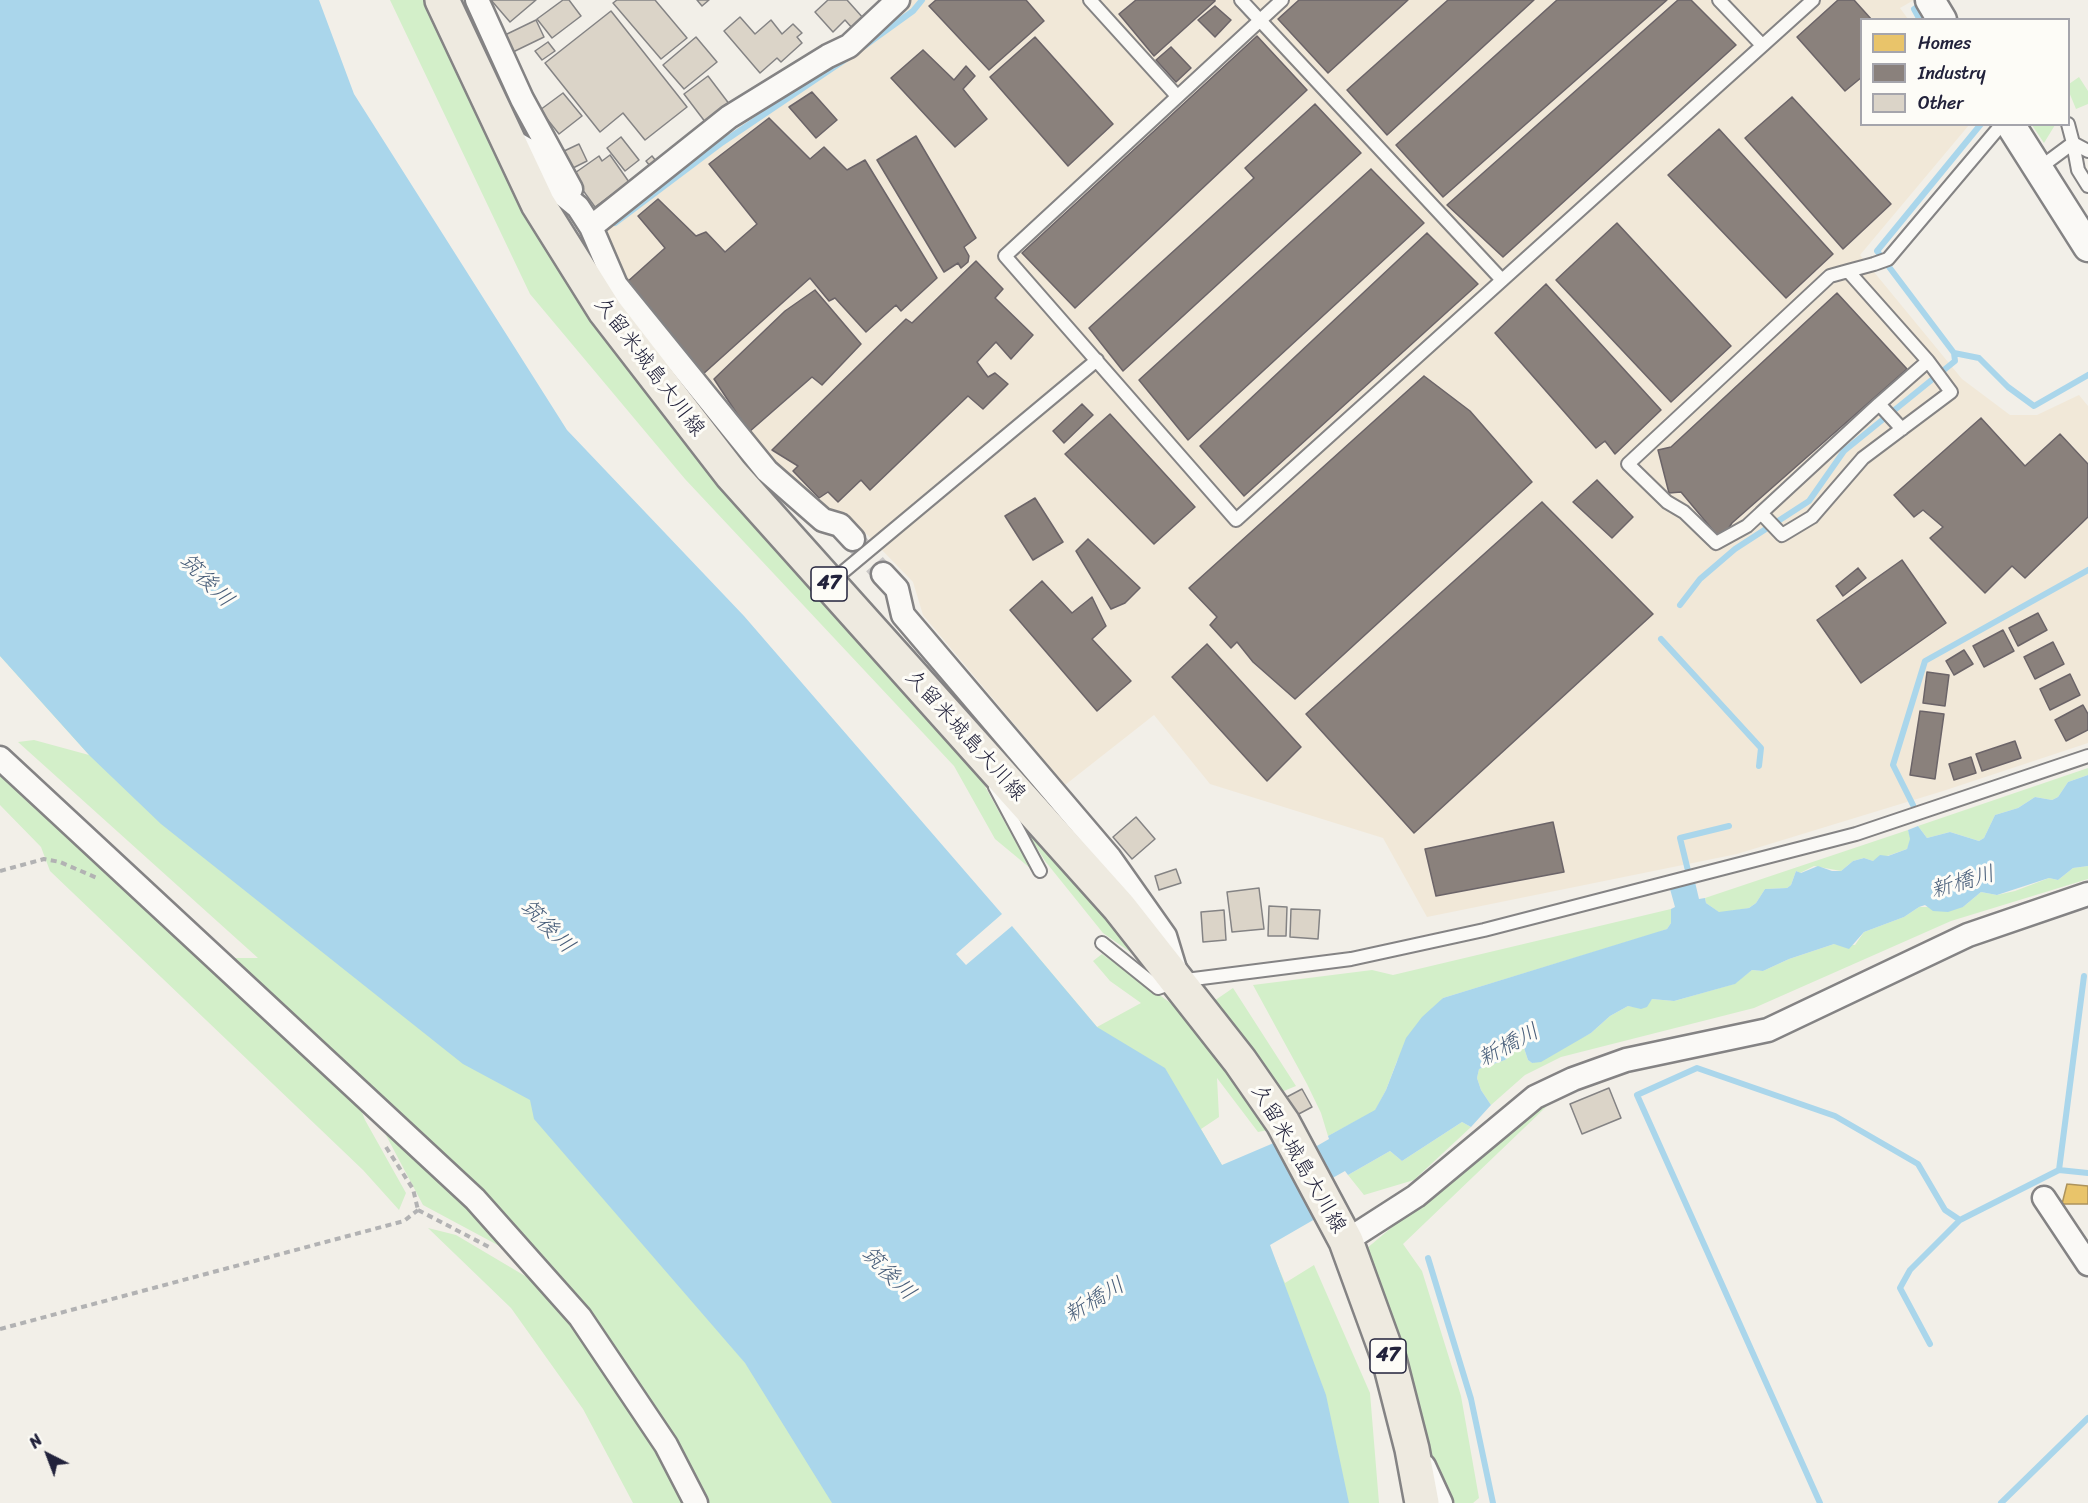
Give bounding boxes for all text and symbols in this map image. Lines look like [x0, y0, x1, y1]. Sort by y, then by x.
legend [1860, 18, 2070, 126]
text: Homes [1918, 27, 1971, 59]
text: Industry [1918, 57, 1986, 89]
text: Other [1918, 87, 1964, 119]
street label: 久留米城島大川線 [588, 292, 710, 442]
water label: 筑後川 [173, 548, 239, 614]
road number: 47 [811, 567, 847, 601]
street label: 久留米城島大川線 [899, 665, 1031, 807]
water label: 新橋川 [1928, 861, 1998, 905]
water label: 筑後川 [514, 894, 580, 960]
water label: 新橋川 [1474, 1019, 1544, 1073]
street label: 久留米城島大川線 [1245, 1080, 1351, 1238]
water label: 筑後川 [855, 1241, 921, 1307]
water label: 新橋川 [1060, 1273, 1130, 1329]
road number: 47 [1370, 1339, 1406, 1373]
north arrow [18, 1425, 78, 1485]
text: N [22, 1427, 49, 1456]

